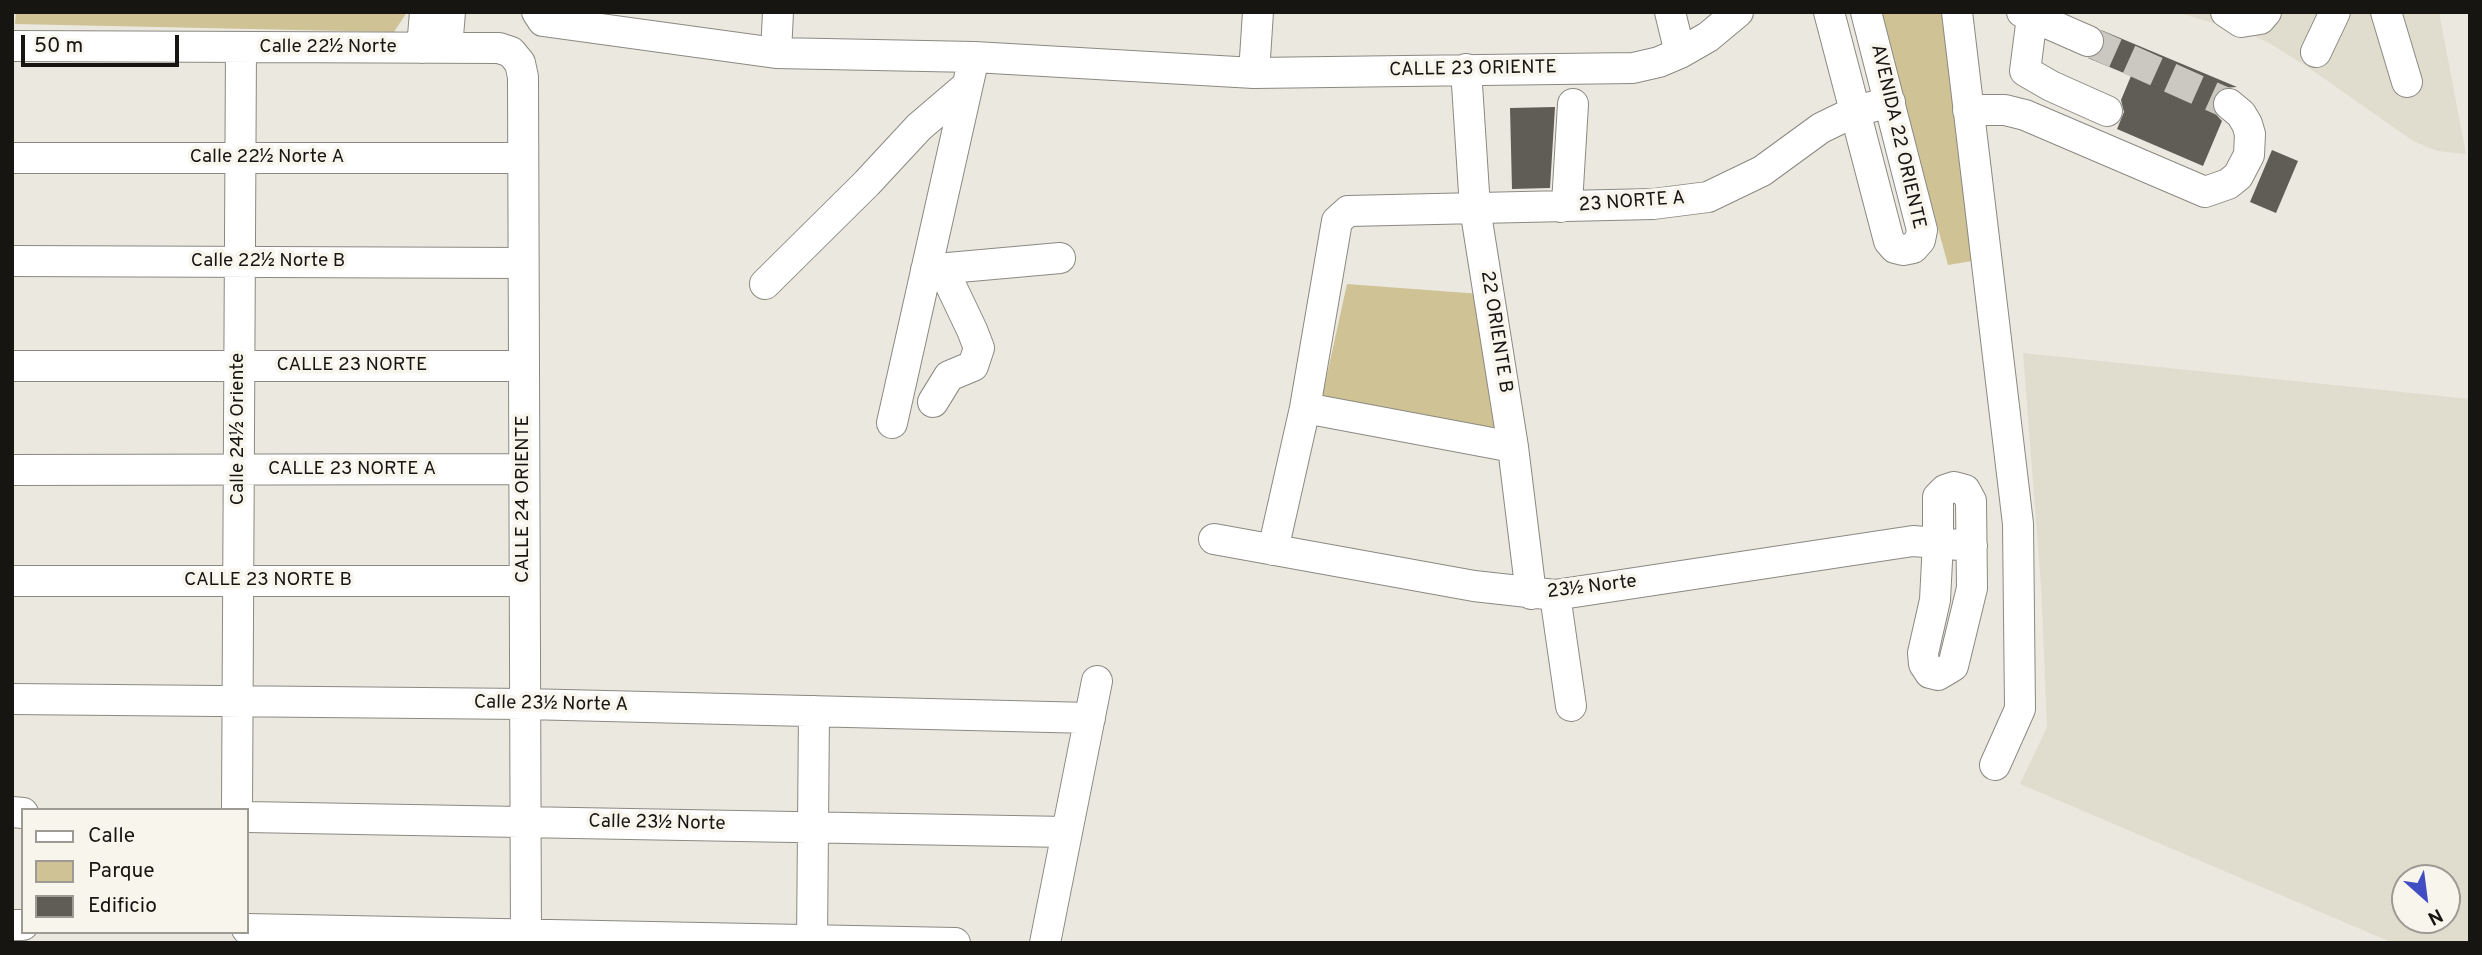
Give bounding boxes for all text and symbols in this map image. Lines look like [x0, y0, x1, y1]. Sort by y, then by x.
scale bar [24, 21, 182, 65]
text: 50 m [34, 33, 83, 60]
street label: Calle 22½ Norte [259, 37, 397, 59]
street label: AVENIDA 22 ORIENTE [1865, 42, 1929, 232]
street label: CALLE 23 ORIENTE [1389, 57, 1557, 83]
street label: Calle 22½ Norte A [190, 147, 344, 169]
street label: 23 NORTE A [1578, 188, 1686, 218]
street label: Calle 22½ Norte B [191, 251, 345, 273]
street label: 22 ORIENTE B [1474, 269, 1516, 395]
street label: Calle 24½ Oriente [228, 353, 250, 505]
street label: CALLE 23 NORTE [277, 355, 427, 377]
street label: CALLE 24 ORIENTE [513, 415, 535, 583]
street label: CALLE 23 NORTE A [268, 459, 436, 481]
street label: CALLE 23 NORTE B [184, 570, 352, 592]
street label: 23½ Norte [1546, 571, 1638, 605]
street label: Calle 23½ Norte A [474, 692, 628, 718]
legend [21, 808, 248, 934]
street label: Calle 23½ Norte [588, 811, 726, 837]
text: Calle [88, 823, 135, 850]
text: Parque [88, 858, 155, 885]
north arrow [2391, 864, 2461, 934]
text: Edificio [88, 893, 157, 920]
text: N [2423, 902, 2447, 930]

